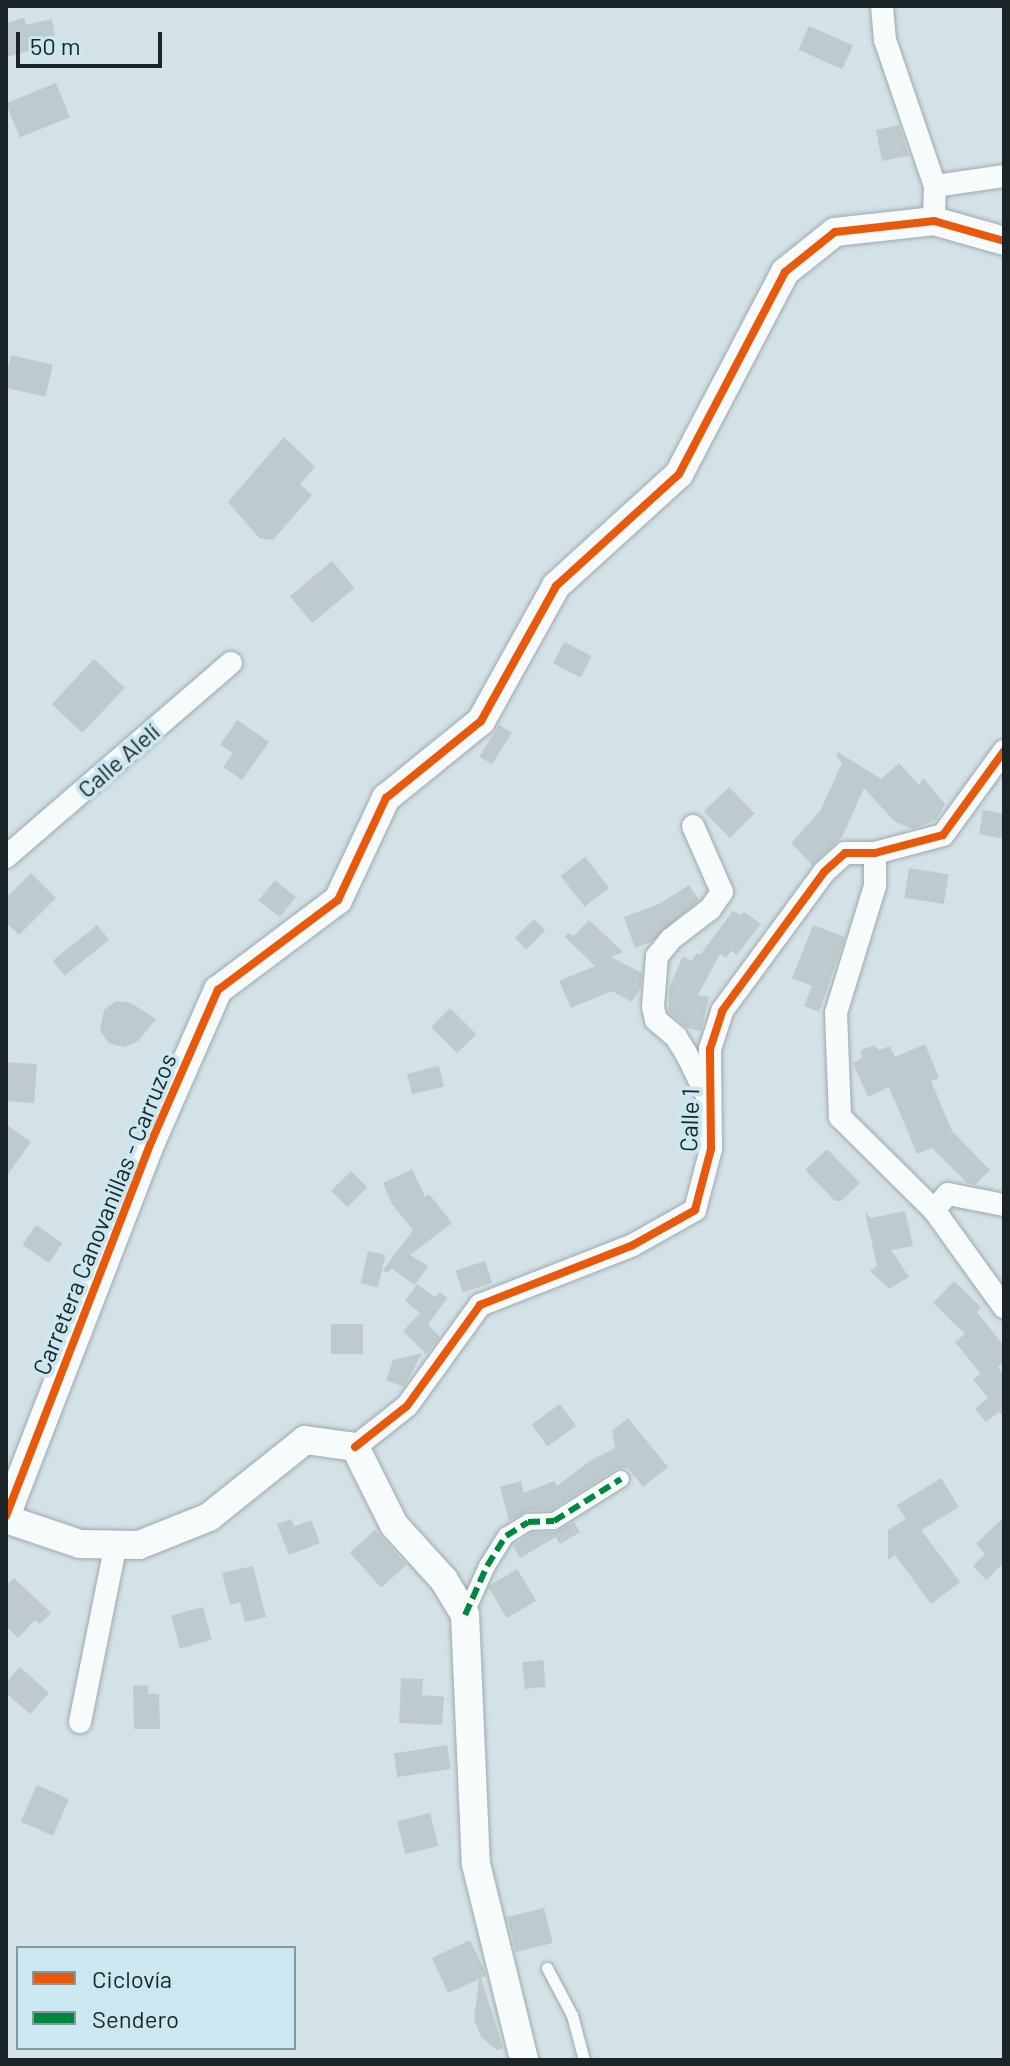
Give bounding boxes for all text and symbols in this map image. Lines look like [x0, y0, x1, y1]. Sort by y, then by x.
scale bar [20, 16, 166, 66]
text: 50 m [30, 31, 81, 60]
street label: Calle Alelí [71, 717, 165, 803]
street label: Carretera Canovanillas - Carruzos [26, 1049, 182, 1379]
street label: Calle 1 [673, 1088, 705, 1152]
legend [16, 1946, 296, 2050]
text: Ciclovía [92, 1964, 172, 1993]
text: Sendero [92, 2004, 179, 2033]

